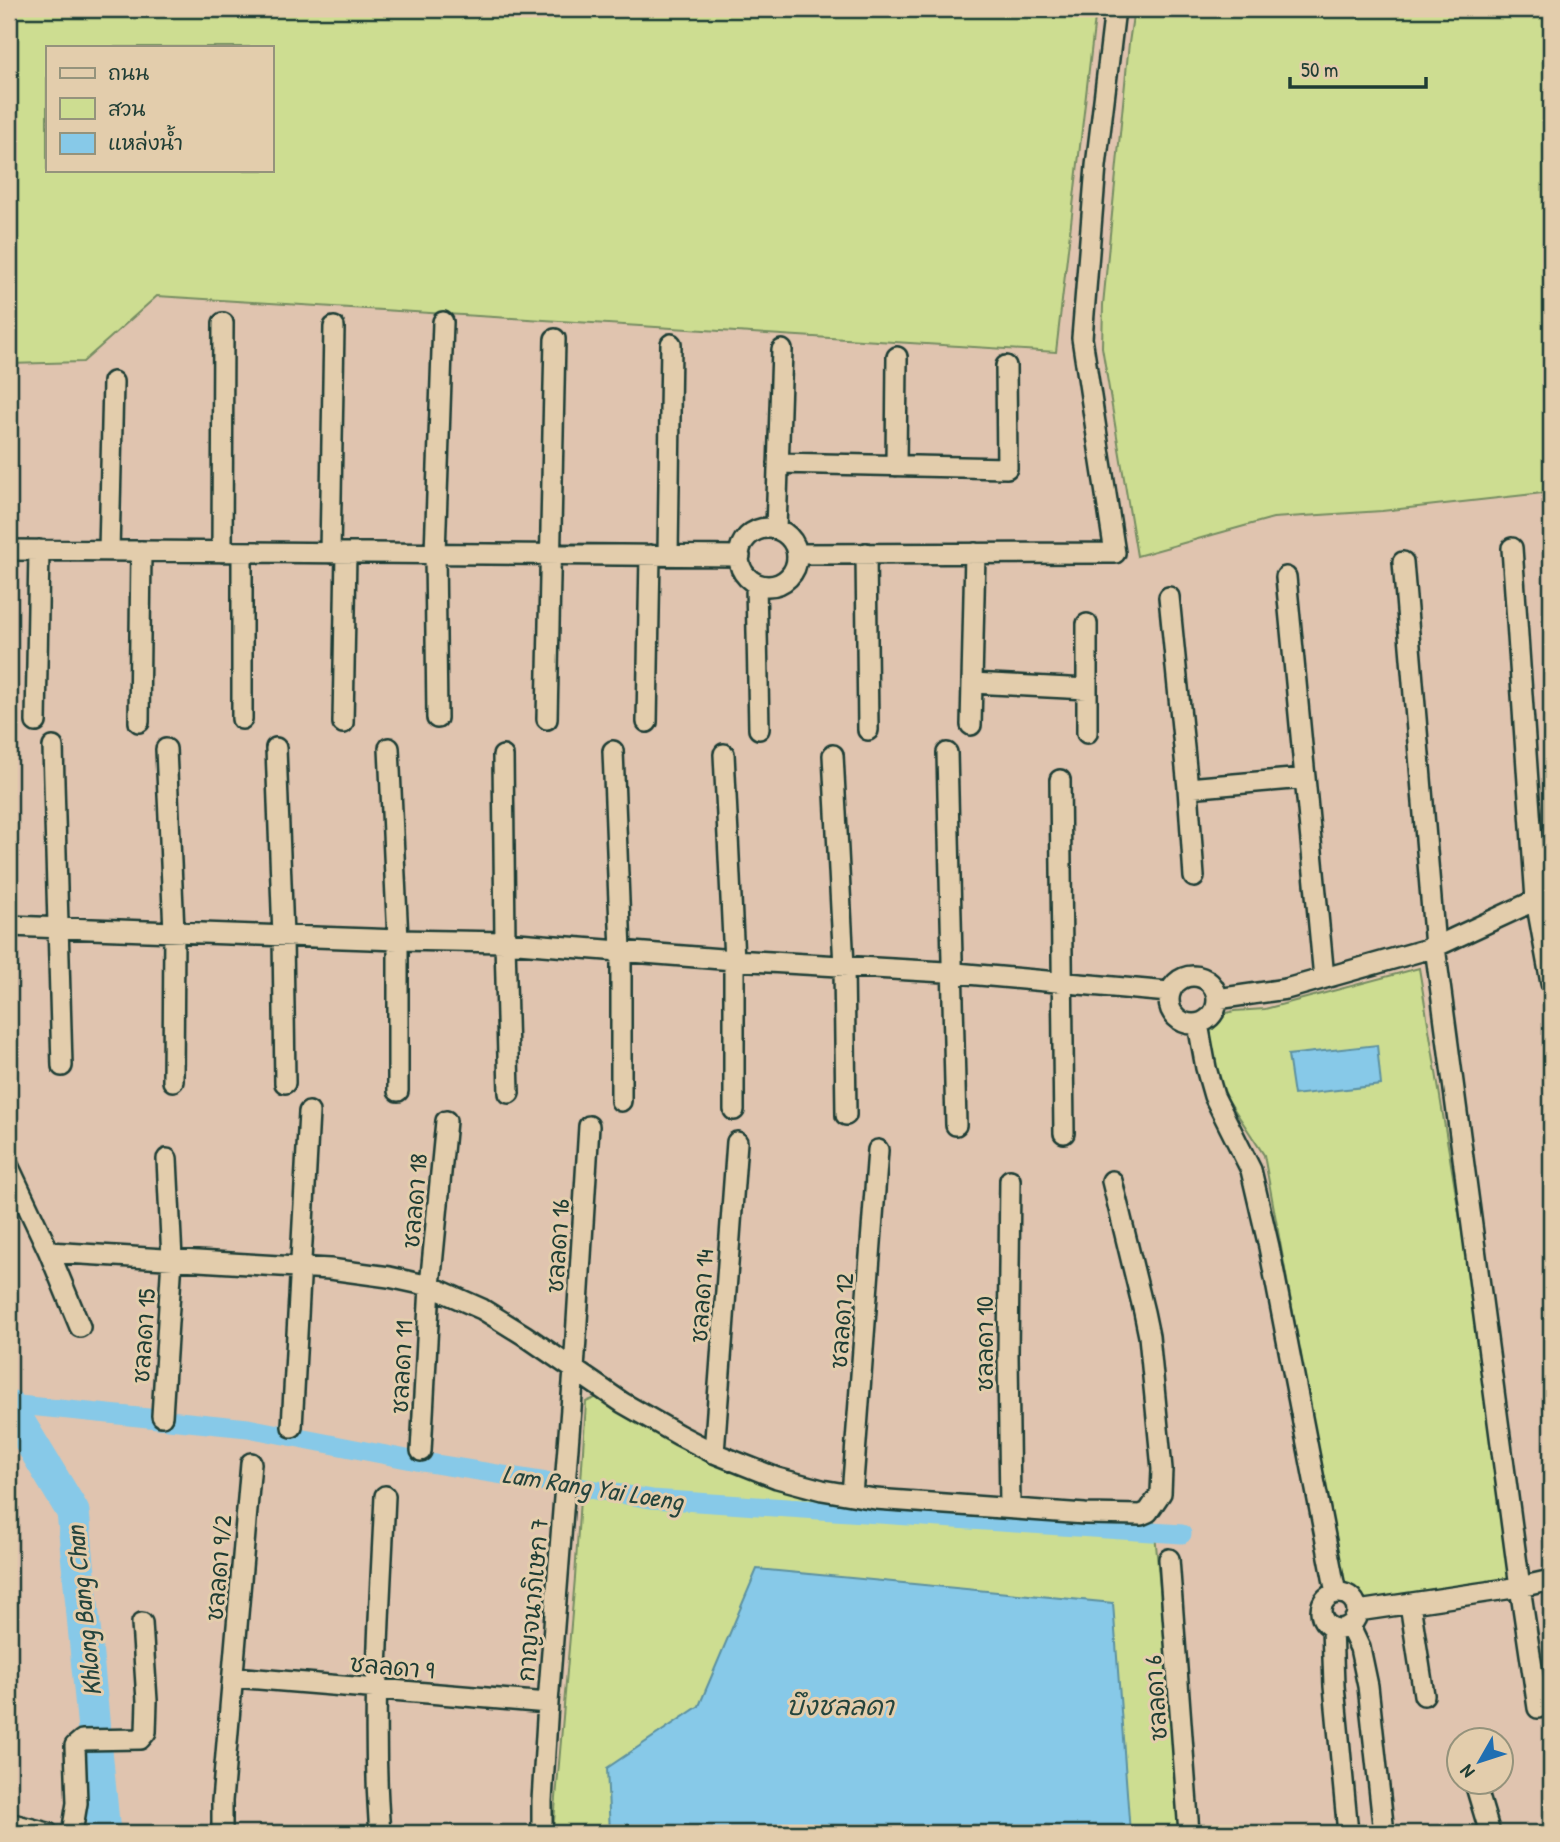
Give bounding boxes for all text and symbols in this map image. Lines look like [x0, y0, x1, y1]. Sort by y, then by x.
legend [46, 46, 273, 172]
scale bar [1290, 46, 1427, 90]
text: 50 m [1301, 55, 1338, 84]
text: ถนน [108, 58, 149, 87]
text: สวน [108, 94, 145, 123]
text: แหล่งน้ำ [108, 124, 183, 157]
street label: ชลลดา 18 [394, 1152, 434, 1250]
street label: ชลลดา 16 [538, 1198, 576, 1294]
street label: ชลลดา 14 [682, 1248, 720, 1344]
street label: ชลลดา 12 [822, 1272, 860, 1370]
street label: ชลลดา 15 [124, 1287, 162, 1385]
street label: ชลลดา 10 [968, 1296, 1000, 1392]
street label: ชลลดา 11 [383, 1319, 419, 1415]
water label: Lam Rang Yai Loeng [500, 1455, 687, 1520]
street label: ชลลดา 9/2 [197, 1514, 239, 1622]
street label: กาญจนาภิเษก 7 [509, 1517, 555, 1683]
water label: Khlong Bang Chan [56, 1522, 110, 1698]
street label: ชลลดา 9 [348, 1646, 436, 1686]
street label: ชลลดา 6 [1136, 1654, 1174, 1742]
water label: บึงชลลดา [786, 1688, 896, 1723]
north arrow [1444, 1727, 1514, 1797]
text: N [1454, 1760, 1480, 1784]

